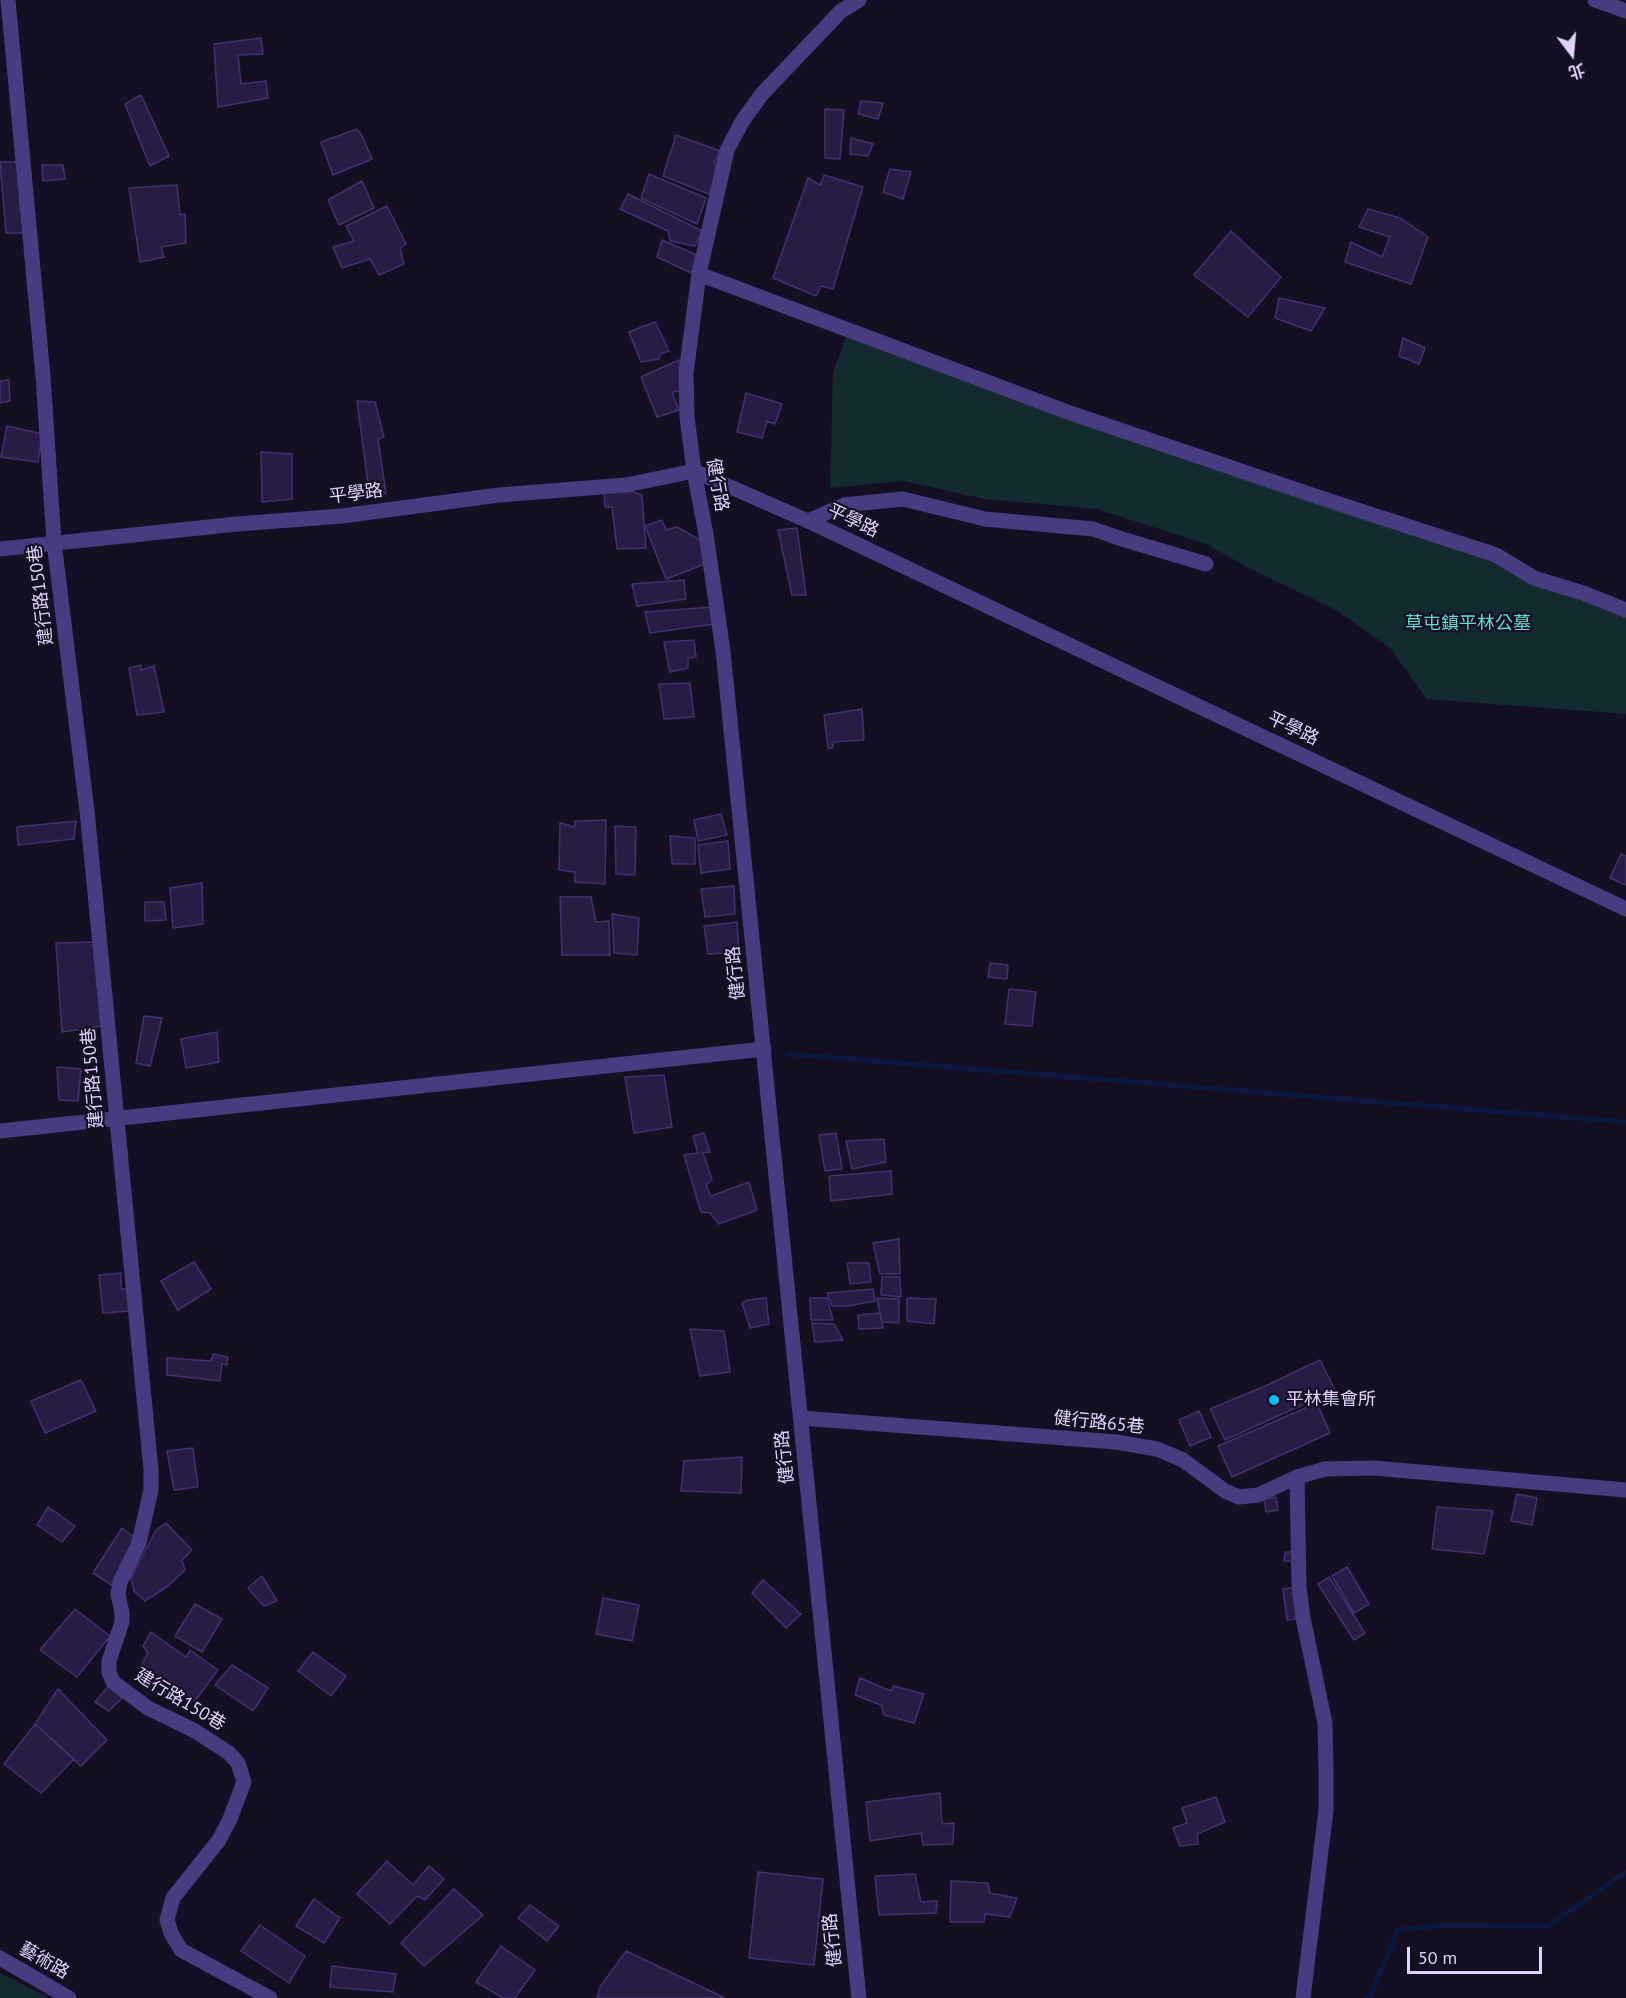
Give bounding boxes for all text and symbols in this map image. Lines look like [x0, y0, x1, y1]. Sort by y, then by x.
north arrow [1542, 24, 1602, 84]
text: 北 [1567, 59, 1587, 83]
street label: 健行路 [702, 457, 732, 513]
street label: 平學路 [328, 480, 384, 508]
street label: 平學路 [824, 500, 882, 542]
street label: 建行路150巷 [24, 543, 58, 647]
park label: 草屯鎮平林公墓 [1405, 613, 1531, 635]
street label: 平學路 [1264, 708, 1322, 750]
street label: 健行路 [722, 945, 750, 1001]
street label: 建行路150巷 [78, 1027, 108, 1129]
place label: 平林集會所 [1286, 1389, 1376, 1411]
marker: 平林集會所 [1267, 1393, 1281, 1407]
street label: 健行路65巷 [1052, 1407, 1146, 1439]
street label: 健行路 [771, 1429, 799, 1485]
street label: 建行路150巷 [131, 1665, 229, 1735]
street label: 健行路 [819, 1912, 847, 1968]
scale bar [1410, 1935, 1545, 1973]
street label: 藝術路 [15, 1938, 73, 1984]
text: 50 m [1418, 1946, 1457, 1969]

